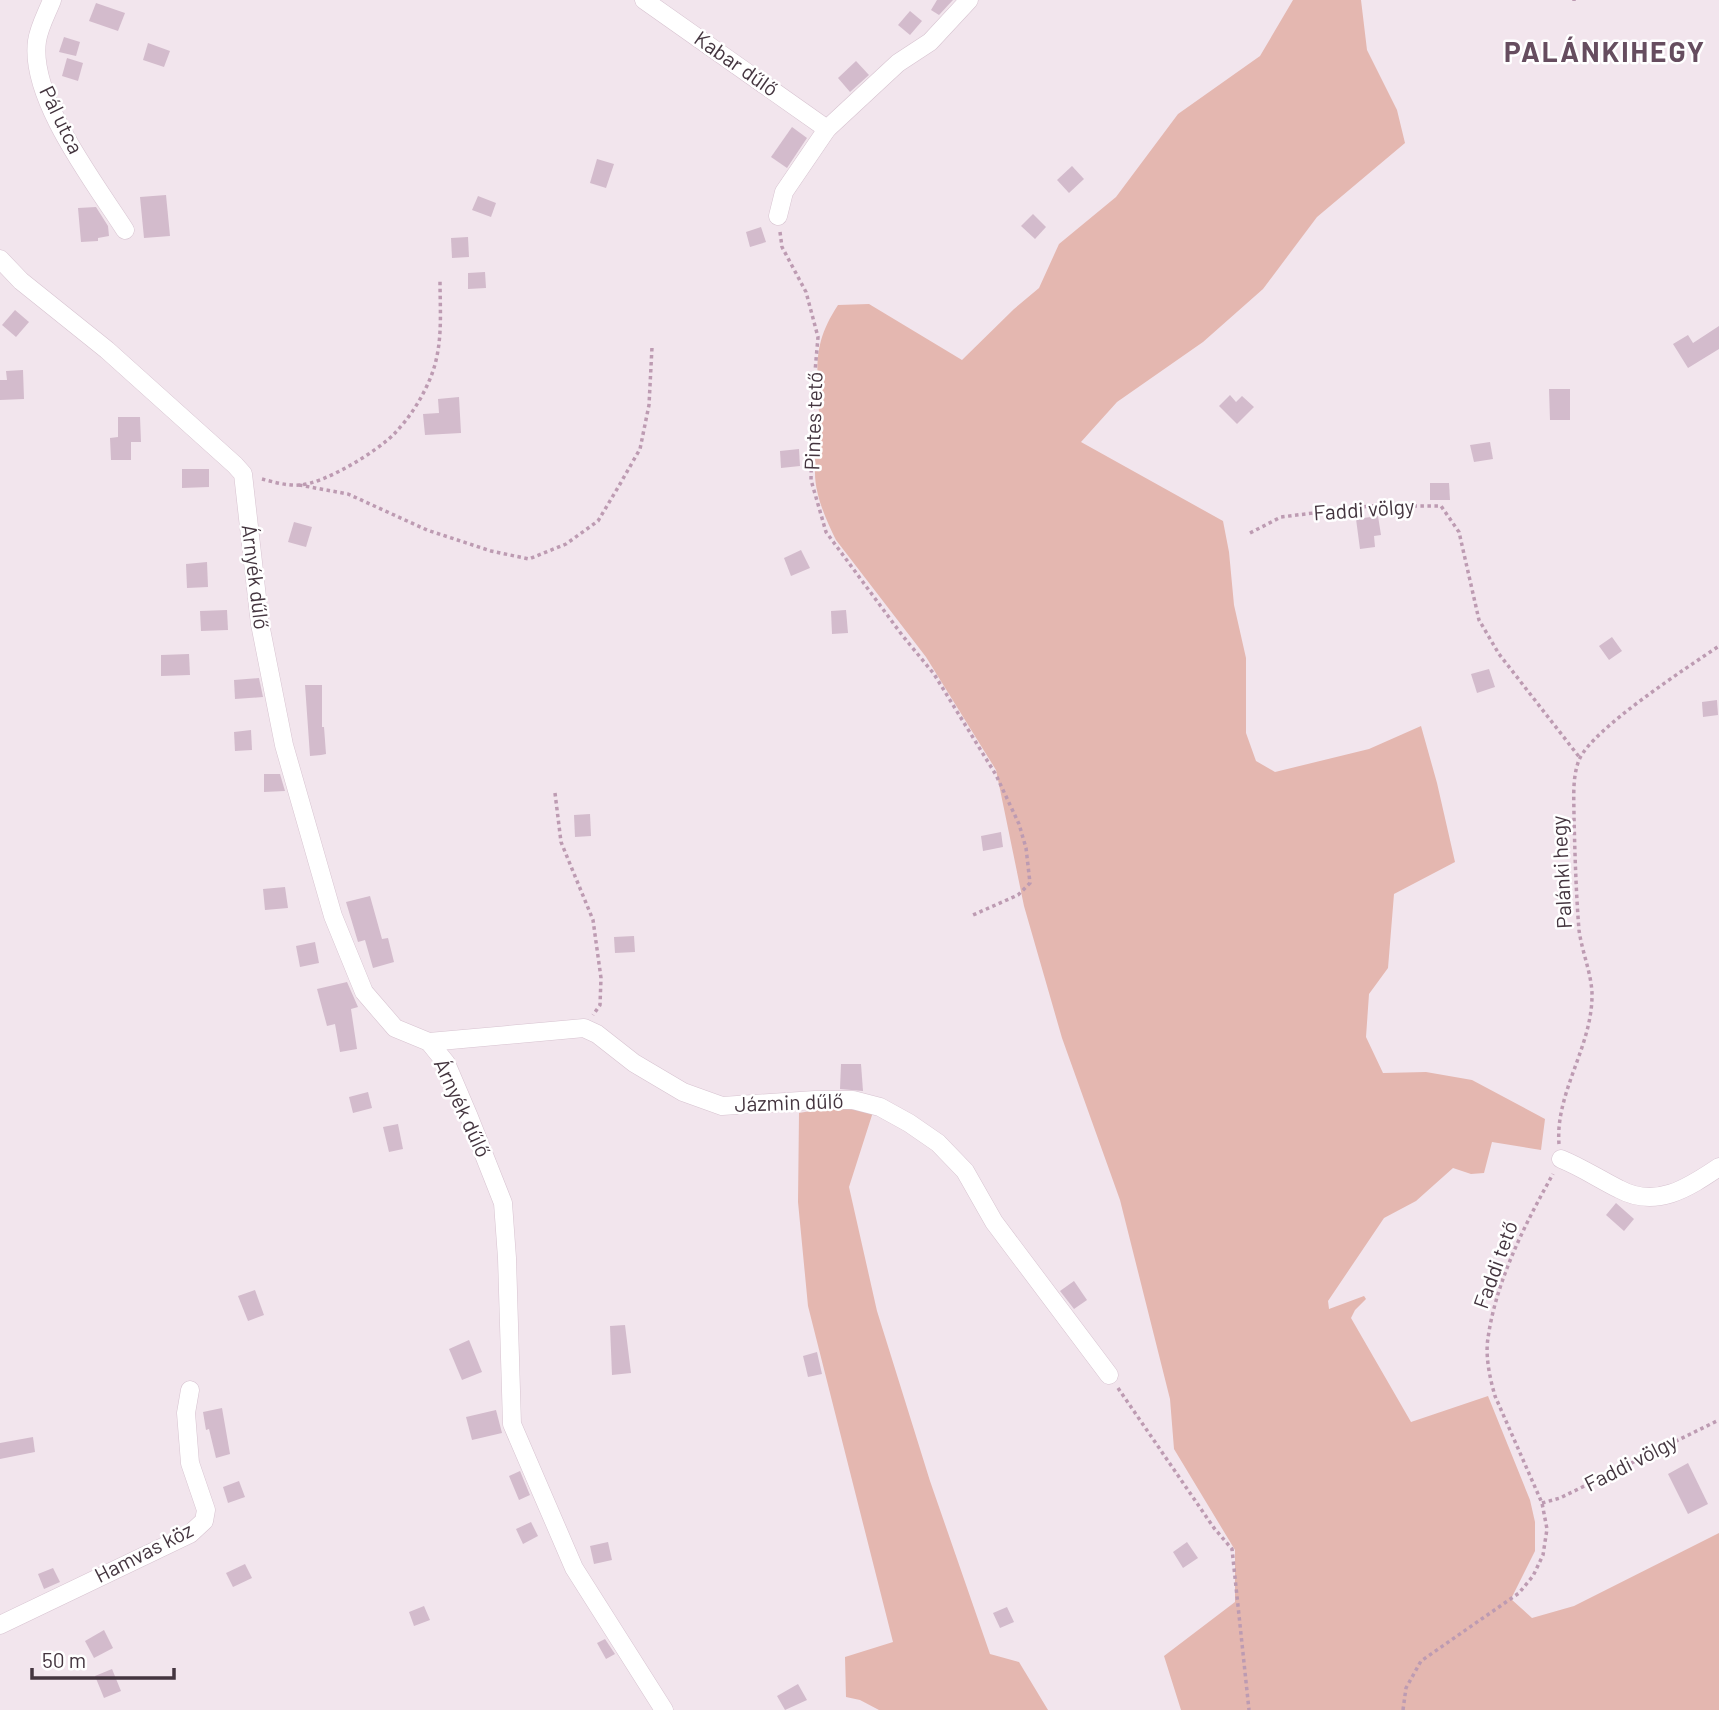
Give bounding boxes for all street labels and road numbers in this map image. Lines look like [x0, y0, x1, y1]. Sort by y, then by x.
street label: Kabar dűlő [690, 25, 784, 101]
street label: Pál utca [35, 81, 89, 157]
street label: Pintes tető [798, 371, 827, 471]
street label: Faddi völgy [1313, 492, 1416, 524]
street label: Árnyék dűlő [238, 523, 275, 631]
street label: Palánki hegy [1545, 815, 1576, 929]
street label: Árnyék dűlő [430, 1054, 497, 1161]
street label: Jázmin dűlő [734, 1087, 844, 1116]
street label: Faddi tető [1467, 1217, 1522, 1312]
street label: Faddi völgy [1580, 1427, 1681, 1496]
street label: Hamvas köz [90, 1516, 197, 1587]

